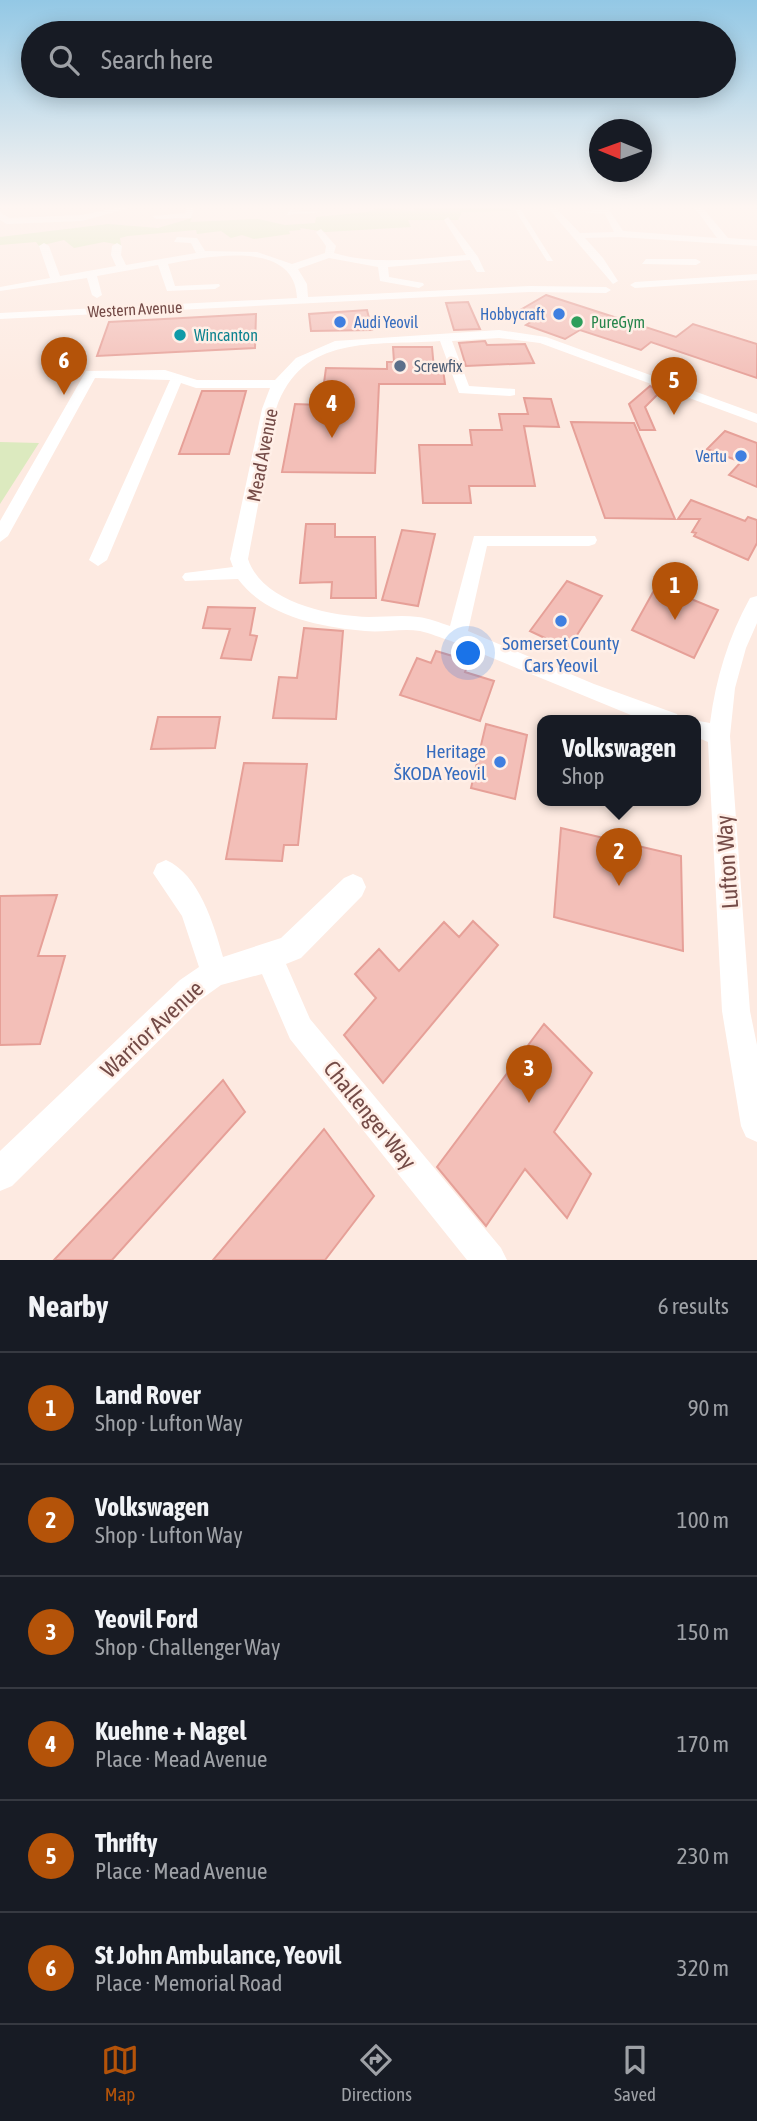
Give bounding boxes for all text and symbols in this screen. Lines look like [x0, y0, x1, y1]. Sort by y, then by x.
search box [21, 21, 736, 98]
icon: search [45, 41, 83, 79]
text: Search here [101, 45, 213, 75]
north arrow [589, 119, 652, 182]
street label: Western Avenue [87, 298, 183, 320]
place label: Hobbycraft [480, 305, 545, 324]
marker: Hobbycraft [551, 306, 567, 322]
place label: Audi Yeovil [354, 313, 419, 331]
place label: PureGym [591, 313, 645, 332]
marker: Audi Yeovil [332, 314, 348, 330]
marker: PureGym [569, 314, 585, 330]
place label: Wincanton [194, 326, 258, 344]
marker: Wincanton [172, 327, 188, 343]
pin: 6 [41, 337, 87, 395]
place label: Screwfix [414, 357, 463, 375]
pin: 5 [651, 357, 697, 415]
marker: Screwfix [392, 358, 408, 374]
pin: 4 [309, 380, 355, 438]
street label: Mead Avenue [242, 407, 282, 503]
place label: Vertu [695, 447, 727, 465]
marker: Vertu [733, 448, 749, 464]
pin: 1 [652, 562, 698, 620]
marker: Somerset County Cars Yeovil [553, 613, 569, 629]
place label: Somerset County Cars Yeovil [502, 632, 620, 676]
your location [451, 636, 485, 670]
popup [537, 715, 701, 806]
text: Volkswagen [562, 733, 676, 763]
place label: Heritage ŠKODA Yeovil [394, 740, 486, 784]
marker: Heritage ŠKODA Yeovil [492, 754, 508, 770]
text: Shop [562, 763, 604, 789]
street label: Lufton Way [711, 814, 743, 910]
pin: 2 [596, 828, 642, 886]
street label: Warrior Avenue [96, 975, 208, 1083]
pin: 3 [506, 1045, 552, 1103]
street label: Challenger Way [318, 1056, 422, 1174]
text: Nearby [28, 1289, 108, 1323]
text: 6 results [658, 1293, 729, 1319]
text: Land Rover [95, 1380, 201, 1410]
text: 1 [46, 1395, 56, 1421]
text: 90 m [688, 1395, 729, 1421]
text: Shop · Lufton Way [95, 1410, 243, 1436]
text: Volkswagen [95, 1492, 209, 1522]
text: 2 [46, 1507, 56, 1533]
text: 100 m [677, 1507, 729, 1533]
text: Shop · Lufton Way [95, 1522, 243, 1548]
text: Yeovil Ford [95, 1604, 198, 1634]
text: 3 [46, 1619, 56, 1645]
text: 150 m [677, 1619, 729, 1645]
text: Shop · Challenger Way [95, 1634, 280, 1660]
text: Kuehne + Nagel [95, 1716, 246, 1746]
text: 4 [46, 1731, 56, 1757]
text: 170 m [677, 1731, 729, 1757]
text: Place · Mead Avenue [95, 1746, 268, 1772]
text: Thrifty [95, 1828, 158, 1858]
text: 5 [46, 1843, 56, 1869]
text: 230 m [677, 1843, 729, 1869]
text: Place · Mead Avenue [95, 1858, 268, 1884]
text: St John Ambulance, Yeovil [95, 1940, 341, 1970]
text: 6 [46, 1955, 56, 1981]
text: 320 m [677, 1955, 729, 1981]
text: Place · Memorial Road [95, 1970, 282, 1996]
tab: Map [101, 2041, 139, 2105]
tab: Directions [341, 2041, 412, 2105]
tab: Saved [614, 2041, 656, 2105]

